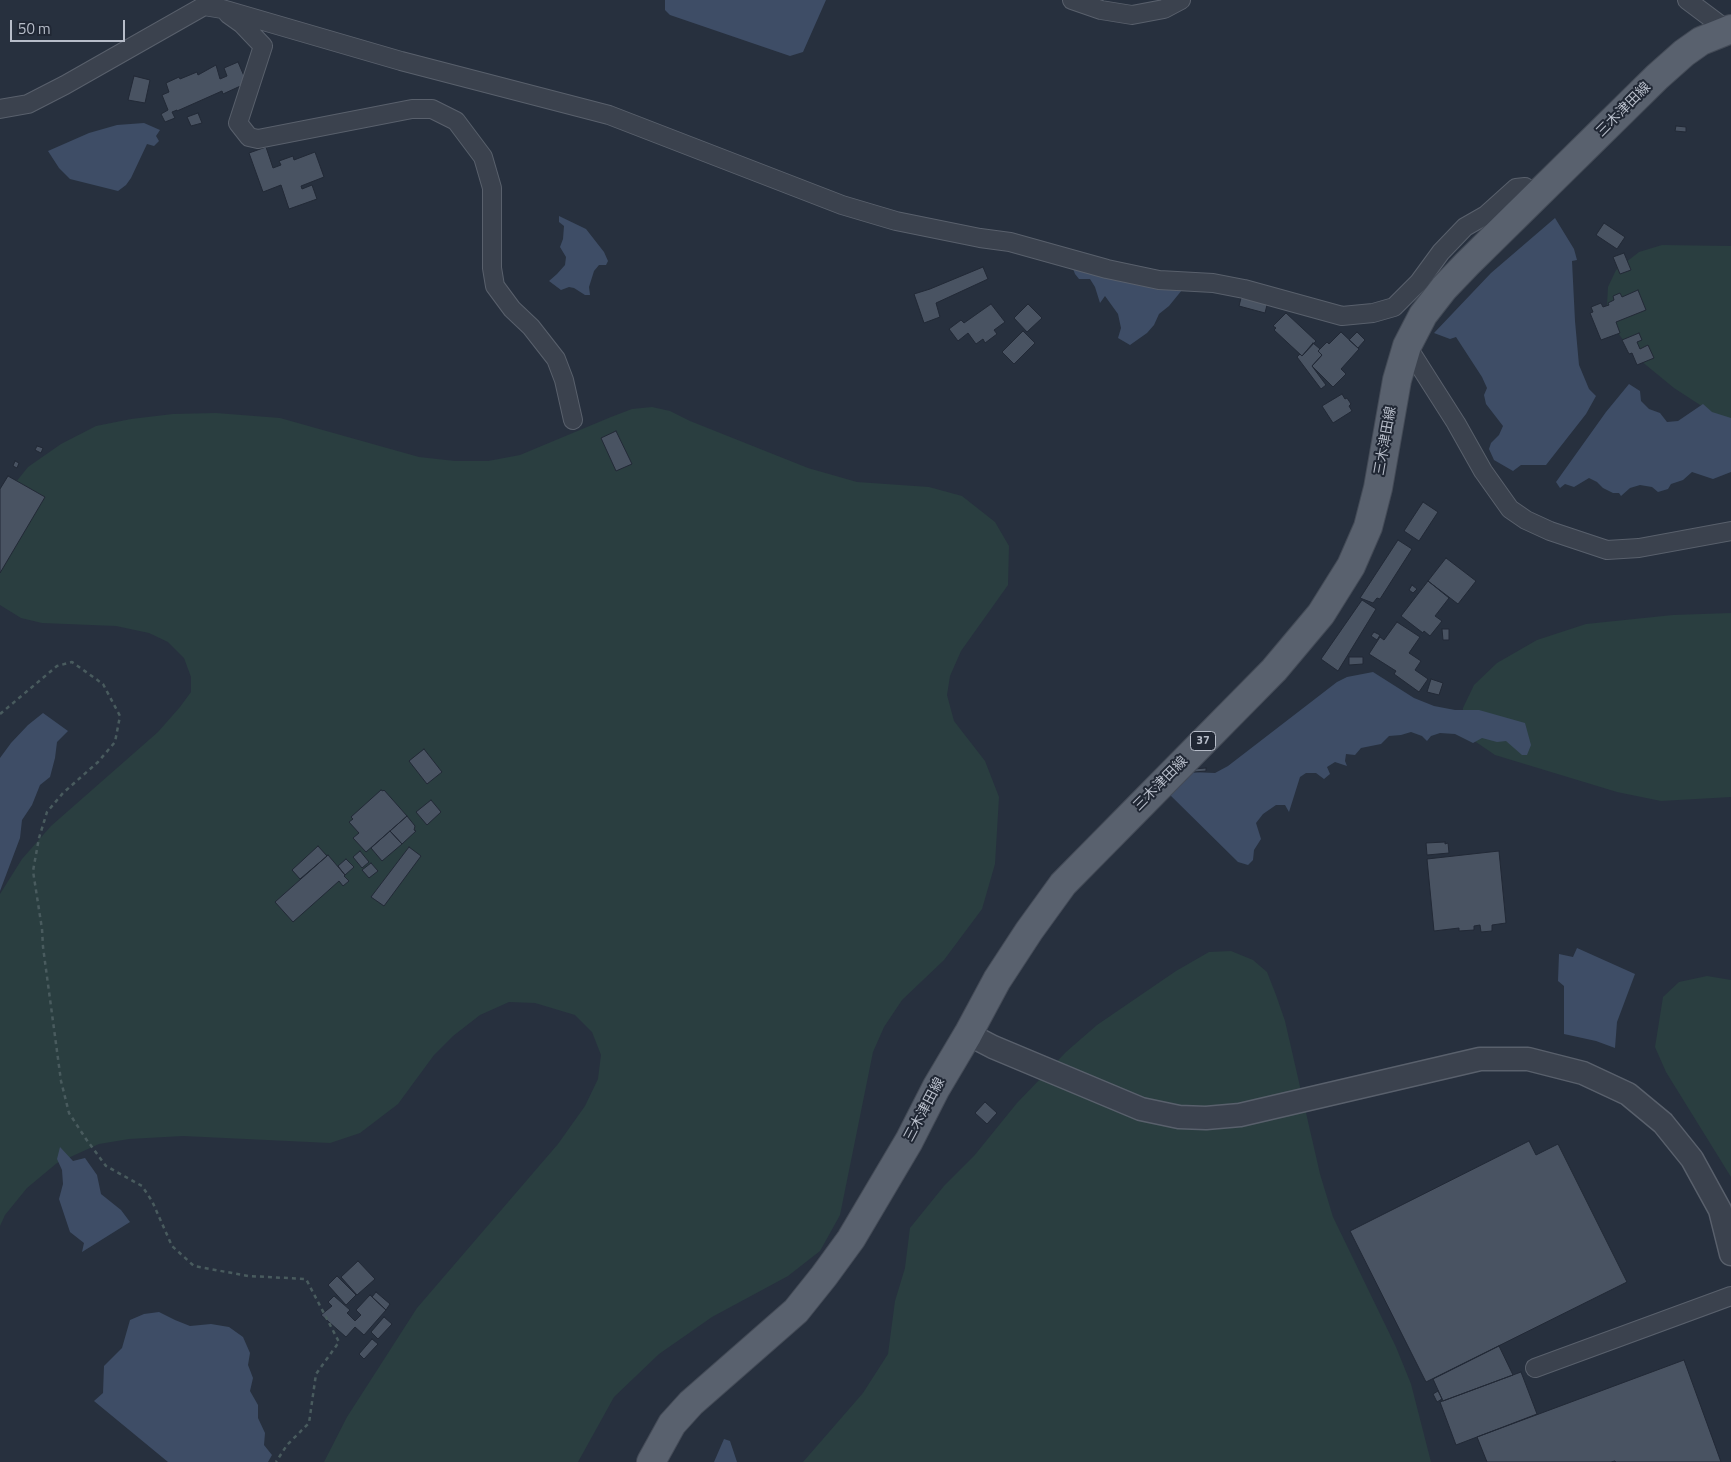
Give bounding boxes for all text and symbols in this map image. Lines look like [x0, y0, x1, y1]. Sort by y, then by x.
scale bar [12, 10, 128, 42]
text: 50 m [18, 17, 51, 40]
street label: 三木津田線 [1593, 79, 1655, 141]
street label: 三木津田線 [1372, 405, 1400, 477]
road number: 37 [1190, 731, 1216, 750]
street label: 三木津田線 [1130, 753, 1192, 815]
street label: 三木津田線 [901, 1075, 949, 1145]

